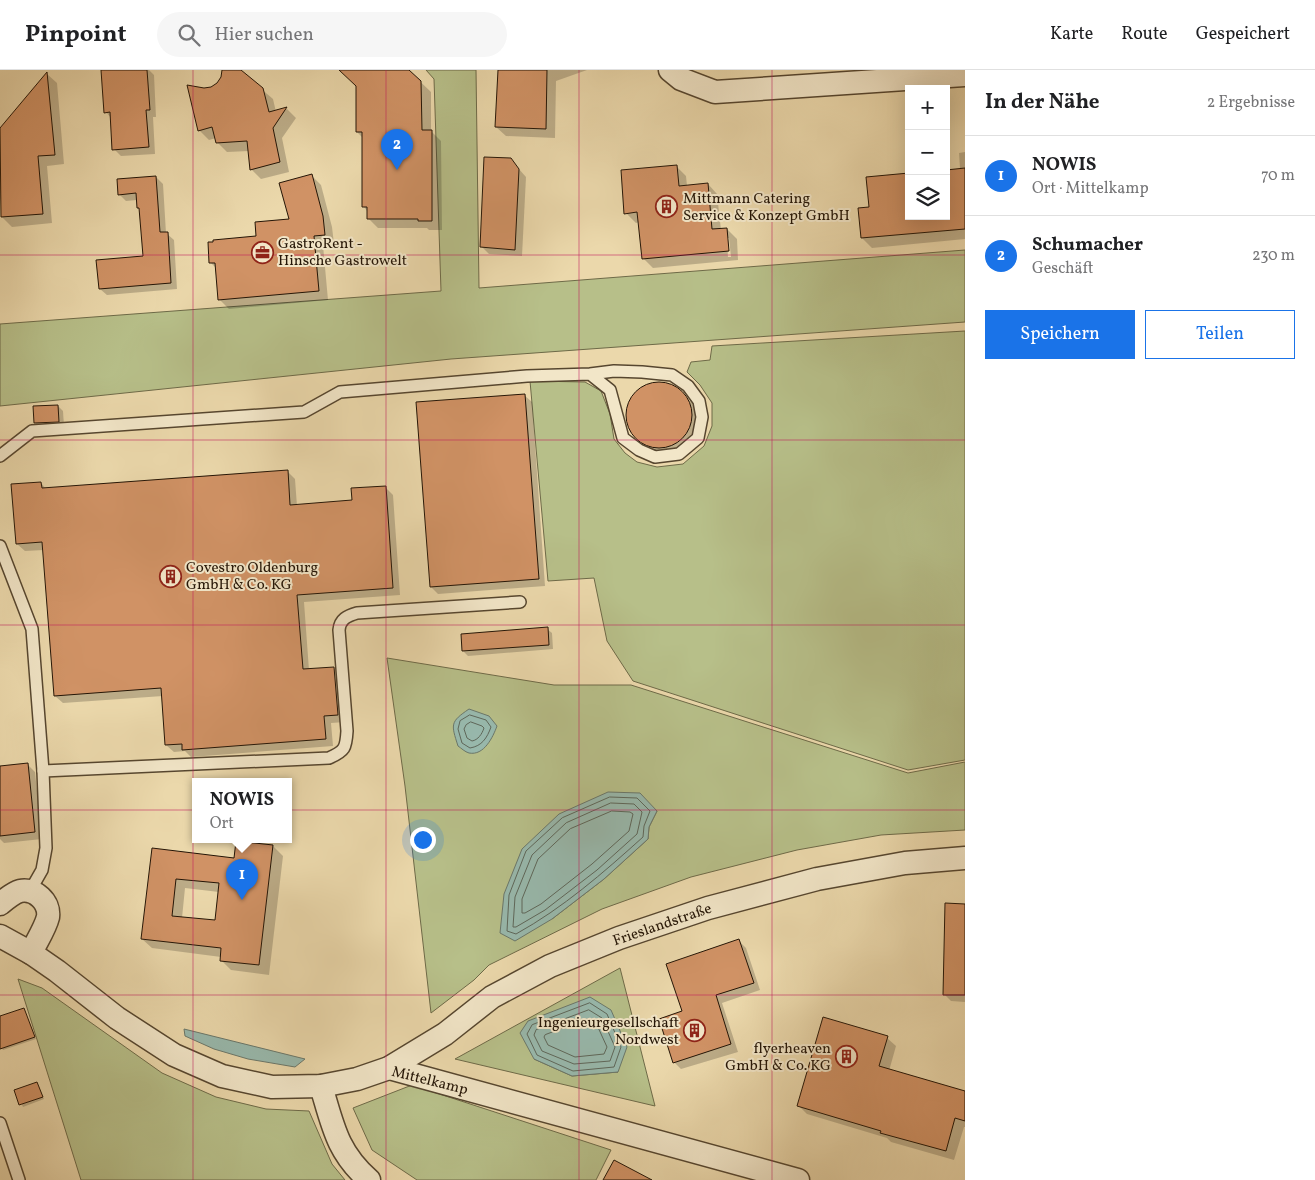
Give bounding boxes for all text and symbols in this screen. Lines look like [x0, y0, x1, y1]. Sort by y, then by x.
search box [157, 12, 507, 57]
text: Pinpoint [25, 18, 127, 52]
icon: search [175, 21, 203, 49]
text: Hier suchen [215, 22, 314, 48]
text: Karte [1050, 22, 1093, 47]
text: Route [1121, 22, 1168, 47]
text: Gespeichert [1196, 22, 1290, 47]
map controls [905, 85, 950, 220]
button: + [905, 85, 950, 130]
text: In der Nähe [985, 88, 1100, 117]
text: 2 Ergebnisse [1207, 92, 1295, 114]
pin: 2 [381, 129, 413, 170]
button: − [905, 130, 950, 175]
text: NOWIS [1032, 152, 1096, 178]
text: 1 [998, 165, 1004, 187]
text: 70 m [1261, 165, 1295, 187]
button: layers [905, 175, 950, 220]
text: Ort · Mittelkamp [1032, 178, 1149, 200]
place label: Mittmann Catering Service & Konzept GmbH [683, 189, 850, 227]
building icon: Mittmann Catering Service & Konzept GmbH [655, 195, 679, 219]
text: Schumacher [1032, 232, 1143, 258]
place label: GastroRent - Hinsche Gastrowelt [278, 234, 407, 272]
office icon: GastroRent - Hinsche Gastrowelt [250, 240, 274, 264]
text: 2 [997, 245, 1005, 267]
text: 230 m [1252, 245, 1295, 267]
text: Geschäft [1032, 258, 1093, 280]
button: Speichern [985, 310, 1135, 359]
button: Teilen [1145, 310, 1295, 359]
place label: Covestro Oldenburg GmbH & Co. KG [186, 558, 318, 596]
building icon: Covestro Oldenburg GmbH & Co. KG [158, 564, 182, 588]
popup [192, 778, 292, 843]
text: NOWIS [210, 787, 274, 813]
text: Ort [210, 813, 234, 835]
your location [410, 827, 436, 853]
pin: 1 [226, 859, 258, 900]
street label: Frieslandstraße [610, 899, 715, 952]
place label: Ingenieurgesellschaft Nordwest [538, 1013, 679, 1051]
building icon: Ingenieurgesellschaft Nordwest [683, 1019, 707, 1043]
place label: flyerheaven GmbH & Co. KG [725, 1039, 831, 1077]
building icon: flyerheaven GmbH & Co. KG [835, 1045, 859, 1069]
street label: Mittelkamp [389, 1062, 470, 1101]

